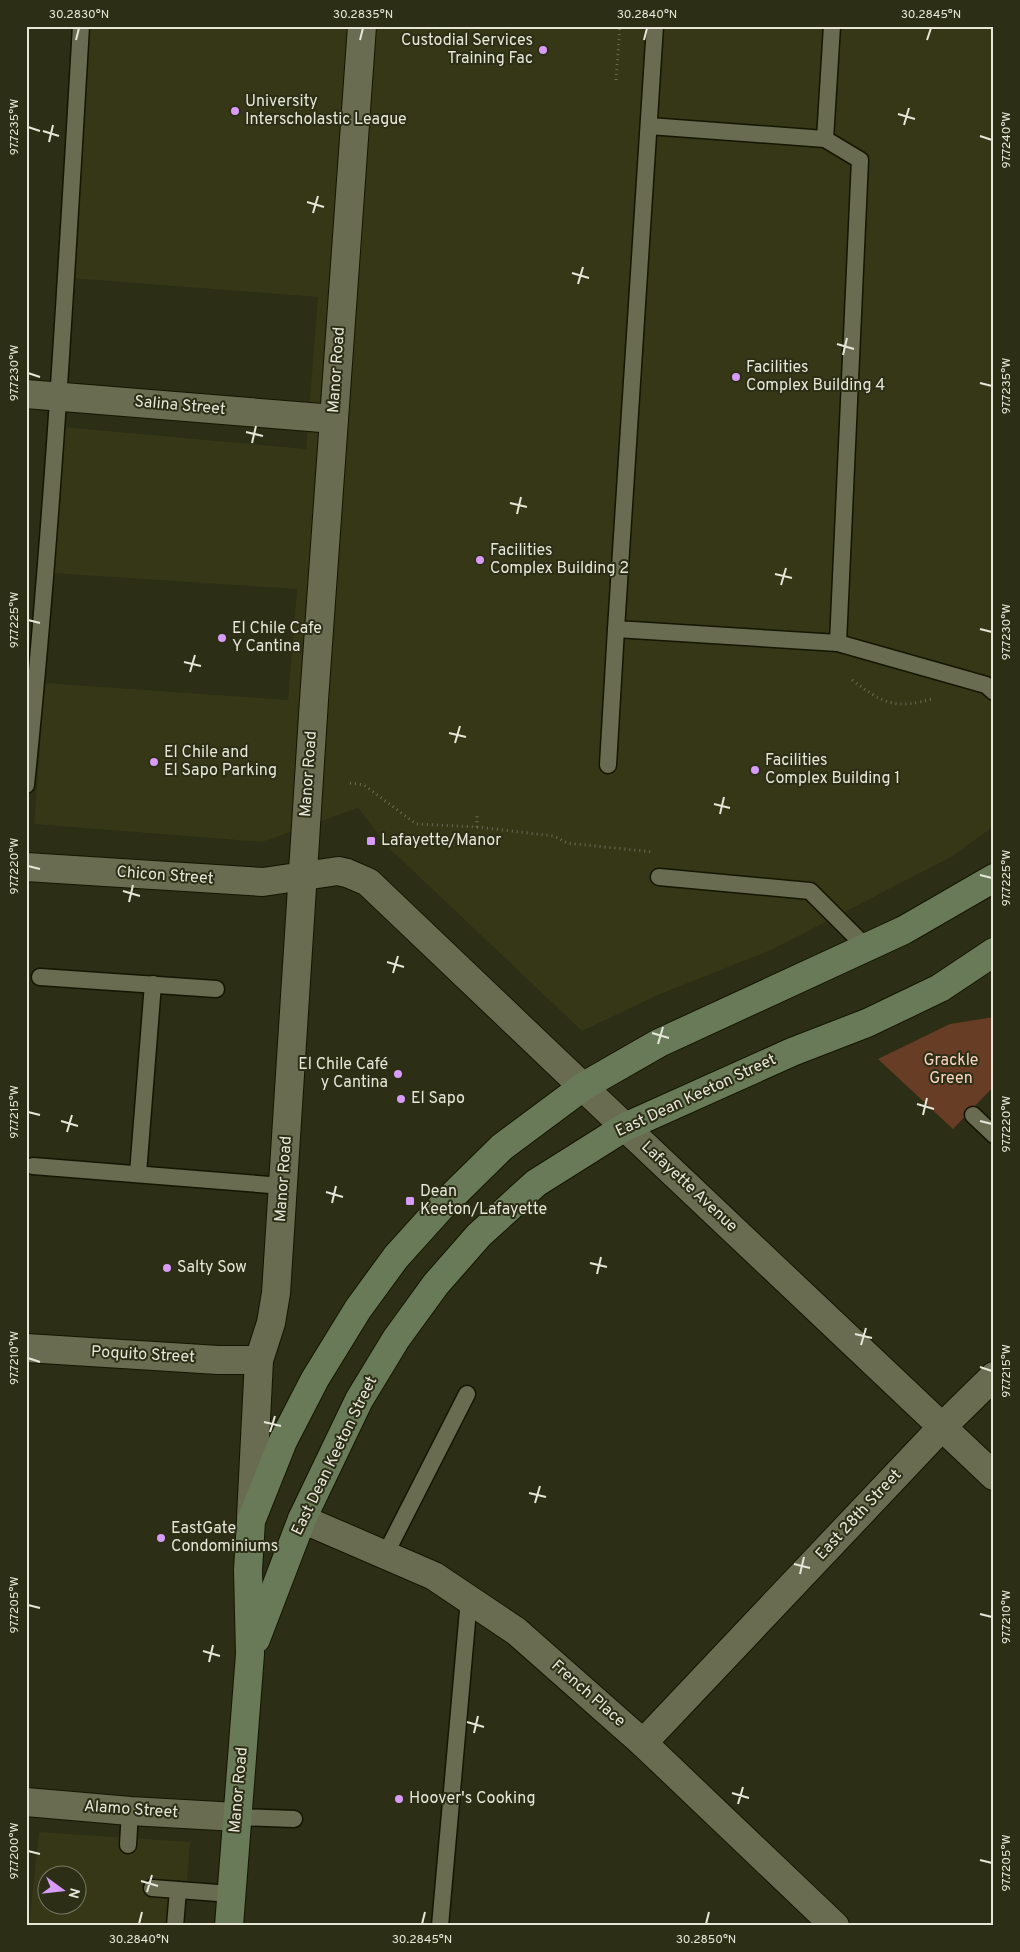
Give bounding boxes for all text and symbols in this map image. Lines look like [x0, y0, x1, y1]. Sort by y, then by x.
text: 30.2830°N [49, 7, 109, 23]
text: 30.2835°N [333, 7, 393, 23]
text: 30.2840°N [617, 7, 677, 23]
text: 30.2845°N [901, 7, 961, 23]
place label: Custodial Services Training Fac [401, 31, 533, 69]
marker: Custodial Services Training Fac [537, 44, 549, 56]
place label: University Interscholastic League [245, 92, 407, 130]
text: 97.7235°W [7, 99, 23, 155]
marker: University Interscholastic League [229, 105, 241, 117]
text: 97.7240°W [999, 112, 1015, 168]
street label: Manor Road [324, 326, 350, 414]
text: 97.7230°W [7, 345, 23, 401]
place label: Facilities Complex Building 4 [746, 358, 885, 396]
text: 97.7235°W [999, 358, 1015, 414]
marker: Facilities Complex Building 4 [730, 371, 742, 383]
street label: Salina Street [134, 392, 226, 420]
place label: Facilities Complex Building 2 [490, 541, 629, 579]
marker: Facilities Complex Building 2 [474, 554, 486, 566]
text: 97.7225°W [7, 592, 23, 648]
text: 97.7230°W [999, 604, 1015, 660]
place label: El Chile Cafe Y Cantina [232, 619, 322, 657]
marker: El Chile Cafe Y Cantina [216, 632, 228, 644]
street label: Manor Road [296, 730, 322, 818]
place label: El Chile and El Sapo Parking [164, 743, 277, 781]
place label: Facilities Complex Building 1 [765, 751, 900, 789]
marker: El Chile and El Sapo Parking [148, 756, 160, 768]
marker: Facilities Complex Building 1 [749, 764, 761, 776]
place label: Lafayette/Manor [381, 831, 501, 851]
marker: Lafayette/Manor [365, 835, 377, 847]
text: 97.7220°W [7, 838, 23, 894]
text: 97.7225°W [999, 850, 1015, 906]
street label: Chicon Street [116, 863, 214, 889]
street label: East Dean Keeton Street [613, 1050, 779, 1142]
park label: Grackle Green [924, 1051, 978, 1089]
place label: El Chile Café y Cantina [298, 1055, 388, 1093]
marker: El Chile Café y Cantina [392, 1068, 404, 1080]
text: 97.7215°W [7, 1085, 23, 1139]
place label: El Sapo [411, 1089, 465, 1109]
marker: El Sapo [395, 1093, 407, 1105]
text: 97.7220°W [999, 1096, 1015, 1152]
street label: Manor Road [271, 1135, 297, 1223]
street label: Lafayette Avenue [637, 1137, 741, 1237]
place label: Dean Keeton/Lafayette [420, 1182, 547, 1220]
marker: Dean Keeton/Lafayette [404, 1195, 416, 1207]
place label: Salty Sow [177, 1258, 247, 1278]
marker: Salty Sow [161, 1262, 173, 1274]
text: 97.7210°W [7, 1331, 23, 1385]
street label: Poquito Street [91, 1342, 195, 1368]
text: 97.7215°W [999, 1344, 1015, 1398]
street label: East Dean Keeton Street [288, 1373, 382, 1539]
street label: East 28th Street [812, 1465, 906, 1565]
place label: EastGate Condominiums [171, 1519, 278, 1557]
marker: EastGate Condominiums [155, 1532, 167, 1544]
text: 97.7205°W [7, 1577, 23, 1633]
text: 97.7210°W [999, 1590, 1015, 1644]
street label: French Place [547, 1656, 629, 1732]
street label: Manor Road [225, 1746, 253, 1834]
place label: Hoover's Cooking [409, 1789, 535, 1809]
marker: Hoover's Cooking [393, 1793, 405, 1805]
street label: Alamo Street [83, 1797, 179, 1823]
text: 97.7200°W [7, 1822, 23, 1880]
text: 97.7205°W [999, 1835, 1015, 1891]
north arrow [38, 1864, 88, 1914]
text: N [64, 1886, 83, 1900]
text: 30.2840°N [109, 1932, 169, 1948]
text: 30.2845°N [392, 1932, 452, 1948]
text: 30.2850°N [676, 1932, 736, 1948]

